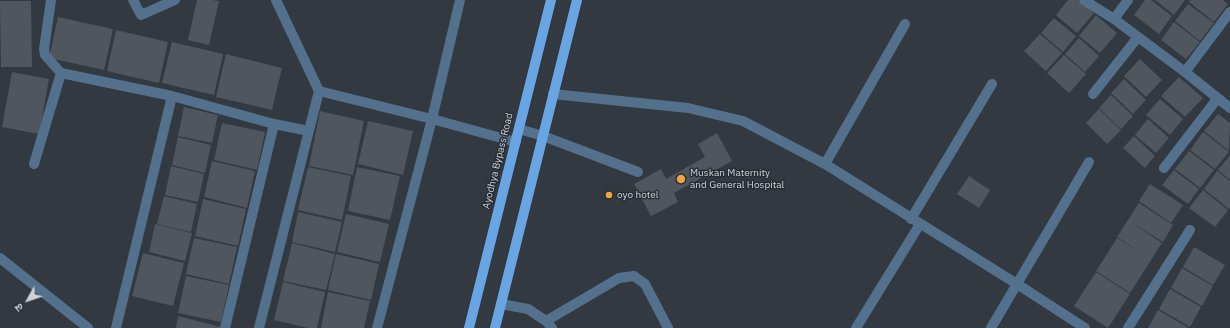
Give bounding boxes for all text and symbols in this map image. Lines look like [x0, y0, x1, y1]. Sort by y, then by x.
street label: Ayodhya Bypass Road [480, 112, 516, 210]
place label: Muskan Maternity and General Hospital [690, 167, 784, 190]
marker: Muskan Maternity and General Hospital [675, 173, 687, 185]
place label: oyo hotel [617, 189, 658, 201]
marker: oyo hotel [604, 190, 614, 200]
north arrow [8, 280, 48, 320]
text: उ [11, 301, 26, 315]

